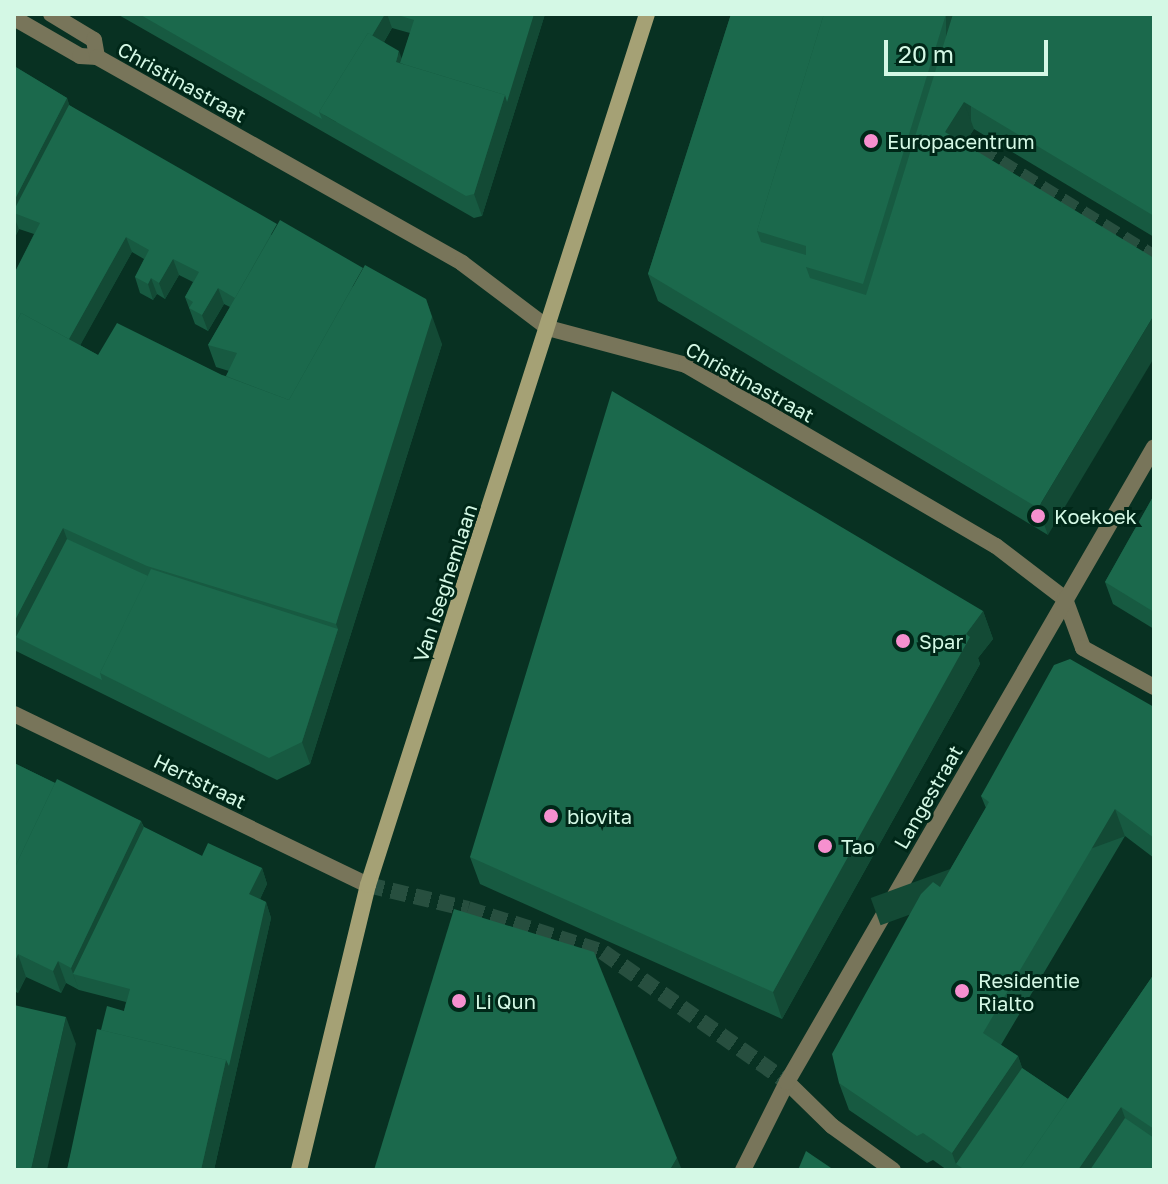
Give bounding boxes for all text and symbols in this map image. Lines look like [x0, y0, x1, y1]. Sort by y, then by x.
scale bar [888, 24, 1052, 74]
street label: Christinastraat [114, 37, 250, 127]
text: 20 m [898, 39, 954, 68]
place label: Europacentrum [887, 129, 1035, 153]
marker: Europacentrum [862, 132, 880, 150]
street label: Christinastraat [682, 337, 818, 427]
street label: Van Iseghemlaan [408, 501, 482, 665]
place label: Koekoek [1054, 504, 1137, 528]
marker: Koekoek [1029, 507, 1047, 525]
place label: Spar [919, 629, 963, 653]
marker: Spar [894, 632, 912, 650]
street label: Langestraat [889, 741, 967, 853]
street label: Hertstraat [150, 748, 250, 814]
place label: biovita [567, 804, 632, 828]
marker: biovita [542, 807, 560, 825]
place label: Tao [841, 834, 875, 858]
marker: Tao [816, 837, 834, 855]
place label: Residentie Rialto [978, 968, 1080, 1015]
marker: Residentie Rialto [953, 982, 971, 1000]
place label: Li Qun [475, 989, 536, 1013]
marker: Li Qun [450, 992, 468, 1010]

